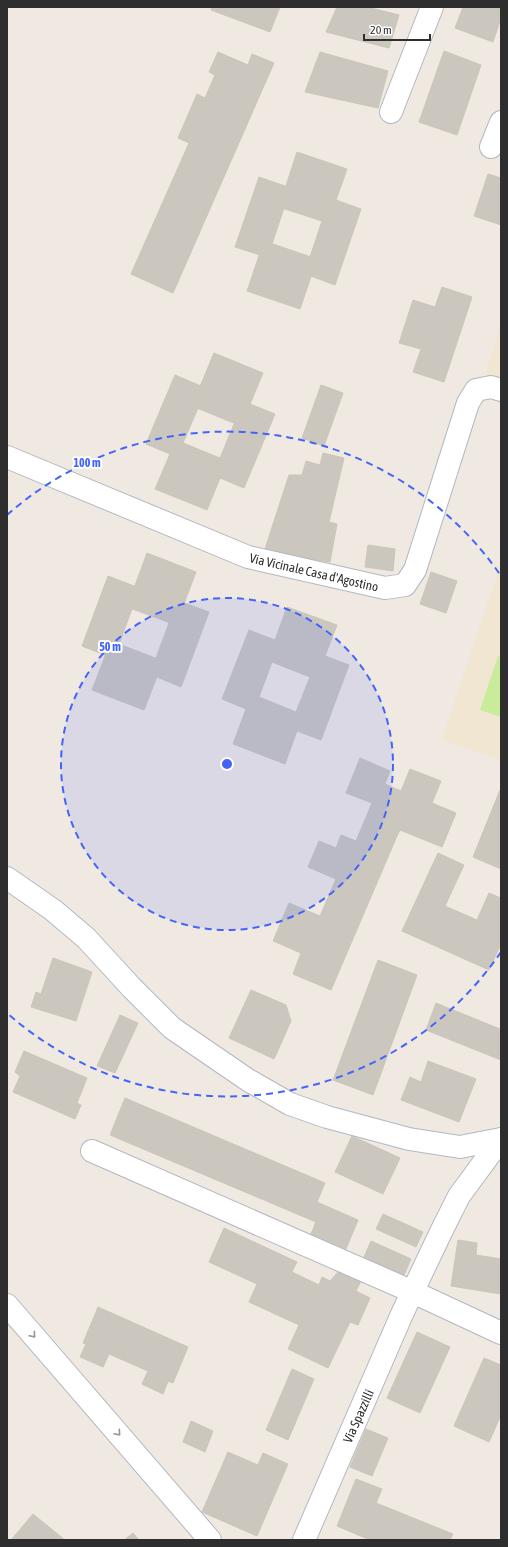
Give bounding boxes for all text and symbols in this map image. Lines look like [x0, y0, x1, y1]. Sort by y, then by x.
scale bar [364, 16, 430, 42]
text: 20 m [370, 23, 392, 37]
text: 100 m [73, 456, 101, 470]
street label: Via Vicinale Casa d'Agostino [248, 550, 380, 595]
text: 50 m [99, 640, 121, 654]
centre of rings [220, 757, 234, 771]
one-way arrow [28, 1330, 35, 1337]
street label: Via Spazzilli [340, 1387, 377, 1445]
one-way arrow [113, 1428, 120, 1436]

